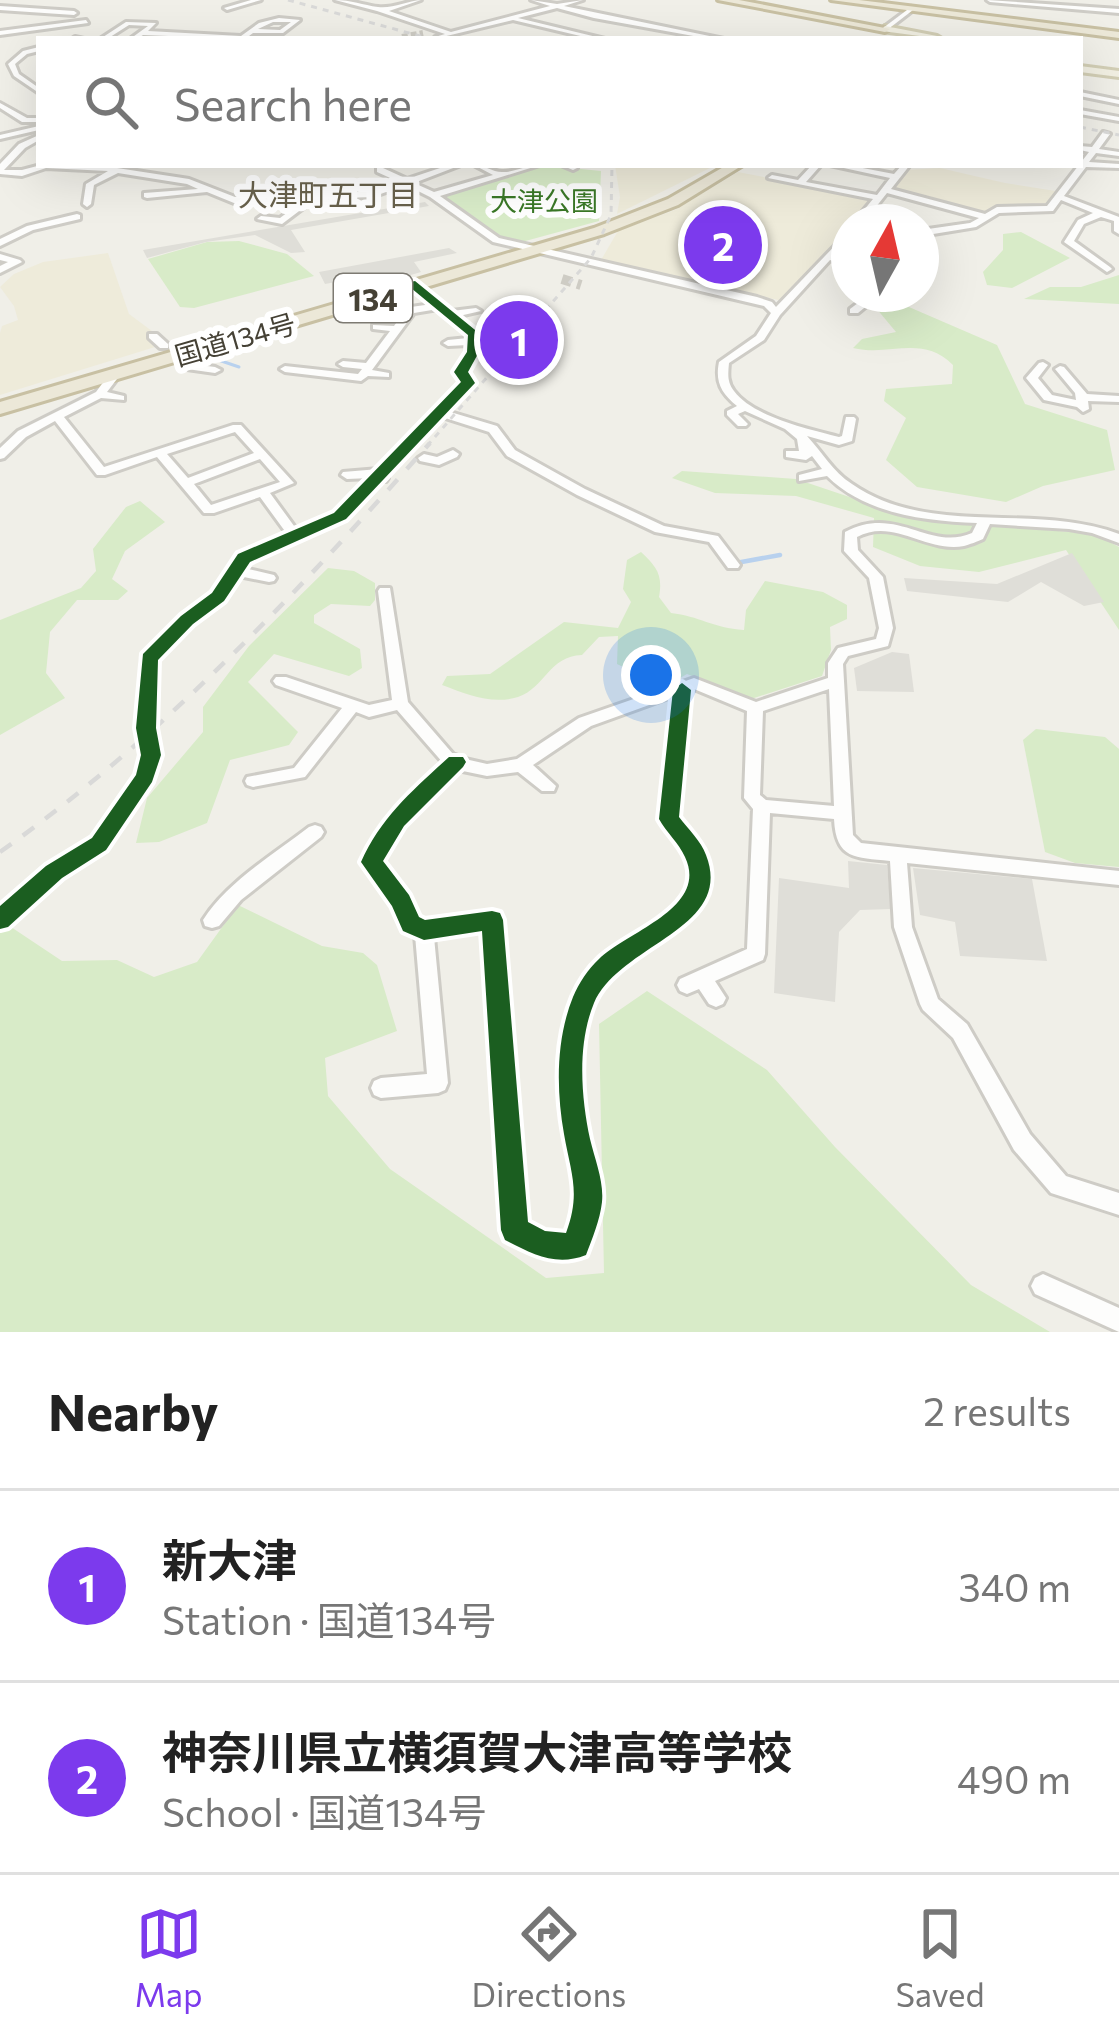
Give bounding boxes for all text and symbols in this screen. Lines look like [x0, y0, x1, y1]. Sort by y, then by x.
search box [36, 36, 1083, 168]
icon: search [78, 69, 144, 135]
text: Search here [174, 75, 412, 130]
district label: 大津町五丁目 [238, 175, 418, 212]
park label: 大津公園 [490, 184, 598, 217]
pin: 2 [684, 200, 762, 290]
north arrow [831, 204, 939, 312]
road number: 134 [334, 274, 412, 322]
pin: 1 [480, 295, 558, 385]
street label: 国道134号 [171, 306, 299, 372]
your location [621, 645, 681, 705]
text: Nearby [48, 1379, 218, 1442]
text: 2 results [923, 1386, 1071, 1434]
text: 新大津 [162, 1531, 297, 1586]
text: 1 [78, 1562, 96, 1610]
text: 340 m [958, 1562, 1071, 1610]
text: Station · 国道134号 [162, 1595, 496, 1643]
text: 神奈川県立横須賀大津高等学校 [162, 1723, 792, 1778]
text: 2 [76, 1754, 98, 1802]
text: 490 m [957, 1754, 1071, 1802]
text: School · 国道134号 [162, 1787, 486, 1835]
tab: Map [135, 1901, 203, 2014]
tab: Directions [472, 1901, 626, 2014]
tab: Saved [895, 1901, 984, 2014]

